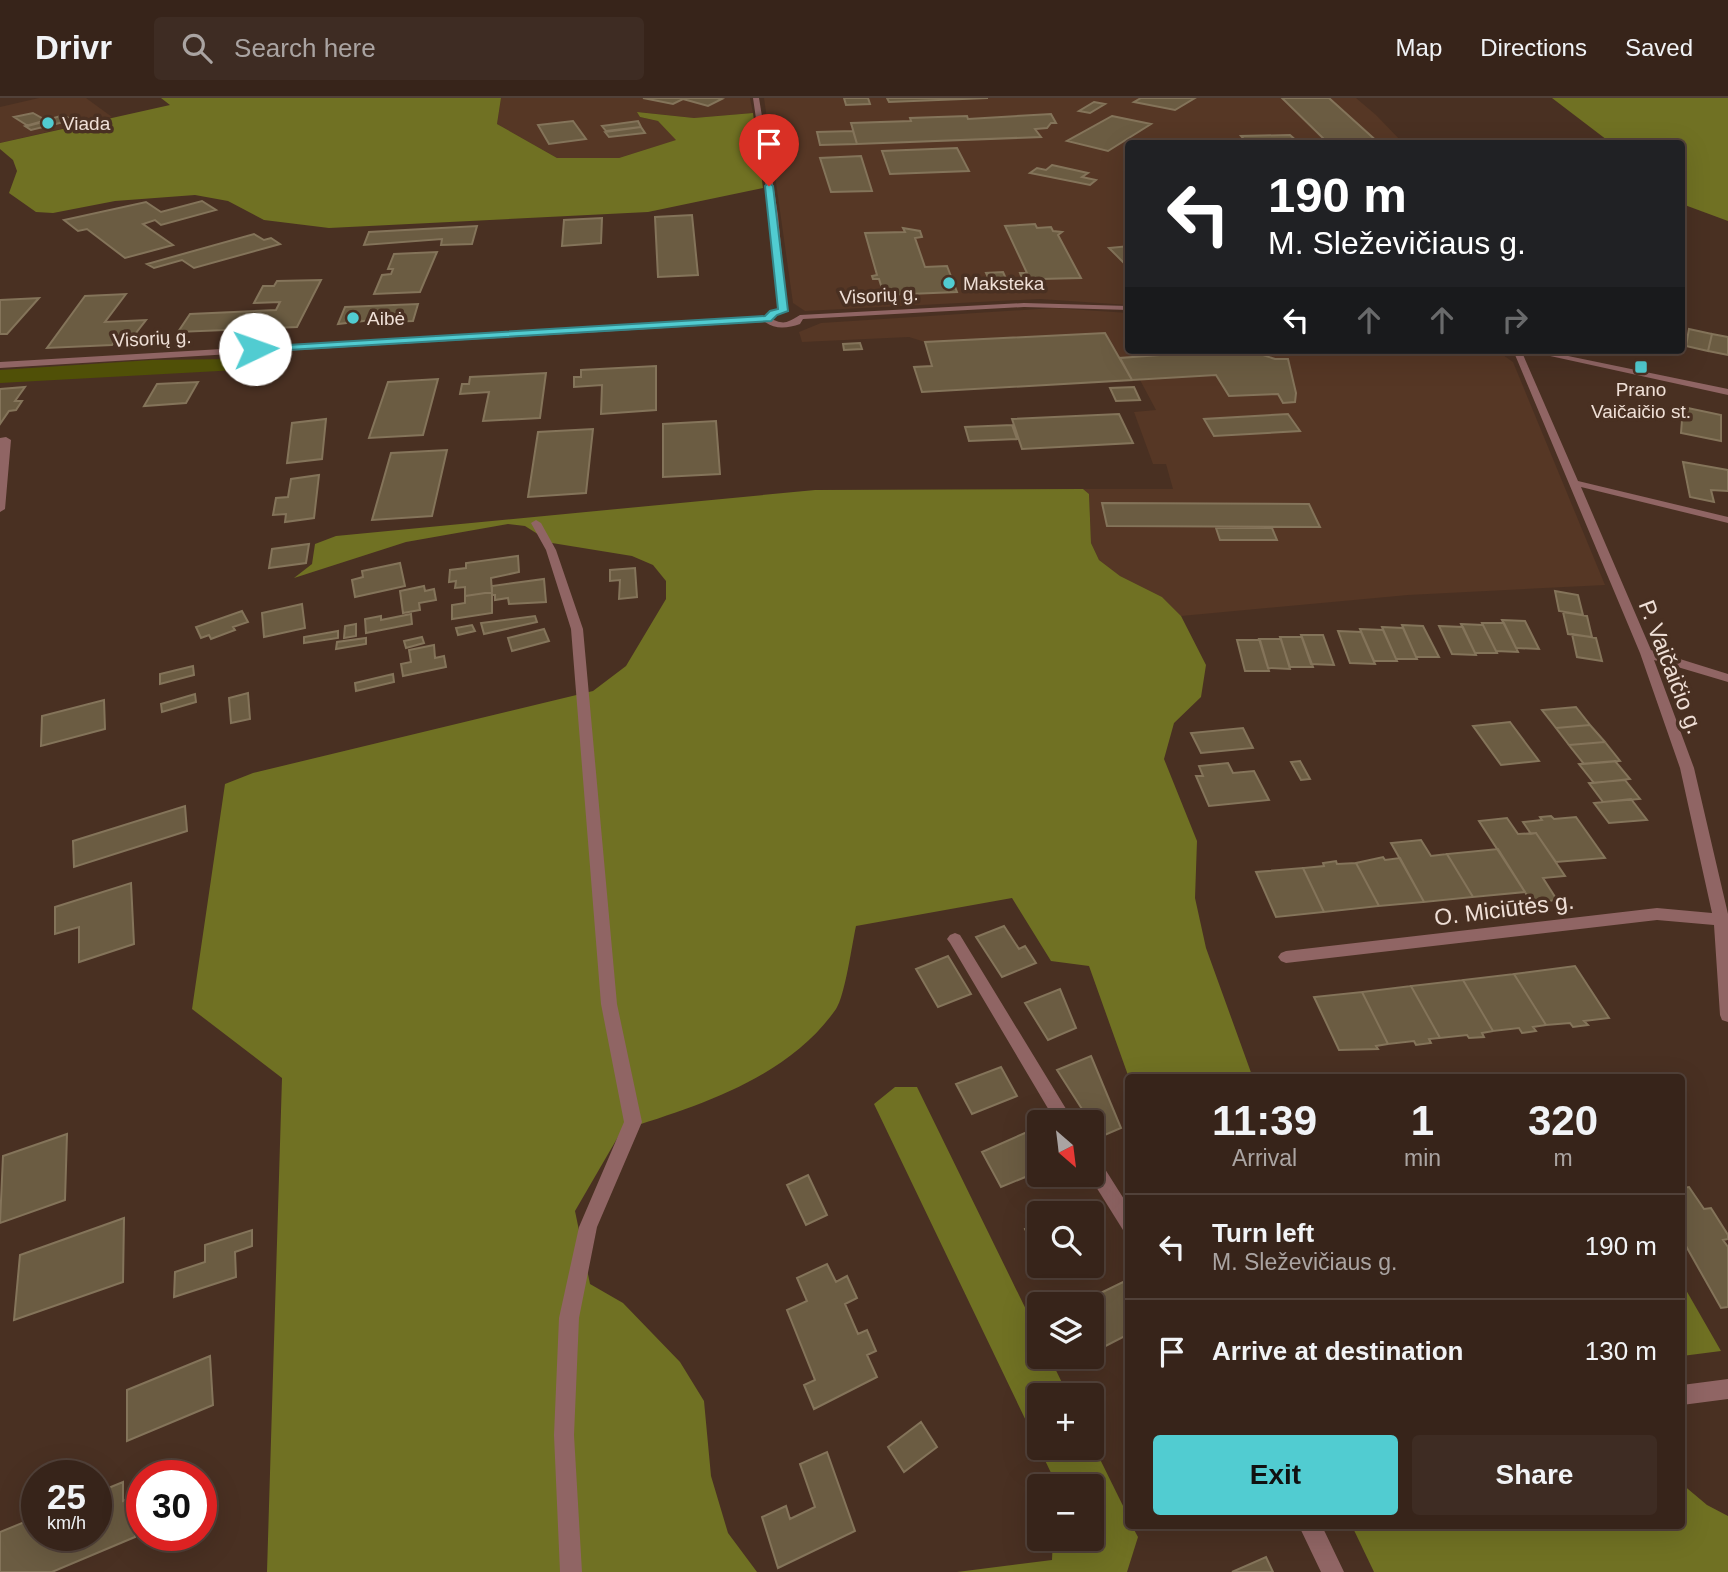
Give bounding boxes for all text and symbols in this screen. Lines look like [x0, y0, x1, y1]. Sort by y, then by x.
search box [154, 17, 644, 80]
text: Drivr [35, 29, 112, 66]
icon: search [178, 29, 216, 67]
text: Search here [234, 33, 376, 63]
text: Map [1396, 34, 1442, 61]
text: Directions [1480, 34, 1587, 61]
text: Saved [1625, 34, 1693, 61]
place label: Viada [62, 113, 111, 134]
pin [739, 114, 799, 186]
marker: Viada [40, 115, 56, 131]
icon: arrive [750, 125, 788, 163]
icon: left [1153, 168, 1244, 259]
text: 190 m [1268, 168, 1407, 222]
text: M. Sleževičiaus g. [1268, 225, 1526, 261]
place label: Maksteka [963, 273, 1045, 294]
marker: Maksteka [941, 275, 957, 291]
street label: Visorių g. [839, 283, 919, 308]
icon: left [1277, 301, 1315, 339]
icon: ahead [1350, 301, 1388, 339]
icon: ahead [1423, 301, 1461, 339]
icon: right [1496, 301, 1534, 339]
place label: Aibė [367, 308, 405, 329]
marker: Aibė [345, 310, 361, 326]
position arrow [218, 312, 292, 386]
street label: Visorių g. [112, 326, 192, 351]
marker: Prano Vaičaičio st. [1633, 359, 1649, 375]
place label: Prano Vaičaičio st. [1591, 379, 1691, 422]
street label: P. Vaičaičio g. [1634, 596, 1708, 738]
street label: O. Miciūtės g. [1433, 888, 1575, 930]
text: 11:39 [1212, 1097, 1317, 1144]
text: 1 [1411, 1097, 1434, 1144]
text: 320 [1528, 1097, 1598, 1144]
north arrow [1027, 1110, 1104, 1186]
map controls [1027, 1110, 1104, 1551]
text: Arrival [1232, 1145, 1297, 1171]
text: min [1404, 1145, 1441, 1171]
text: m [1553, 1145, 1573, 1171]
button: search [1027, 1201, 1104, 1278]
text: Turn left [1212, 1218, 1314, 1248]
icon: left [1153, 1228, 1191, 1266]
text: 190 m [1585, 1231, 1657, 1261]
text: M. Sleževičiaus g. [1212, 1249, 1397, 1275]
button: layers [1027, 1292, 1104, 1369]
icon: arrive [1153, 1333, 1191, 1371]
text: Arrive at destination [1212, 1336, 1463, 1366]
text: 130 m [1585, 1336, 1657, 1366]
button: + [1027, 1383, 1104, 1460]
button: Exit [1153, 1435, 1398, 1515]
button: Share [1412, 1435, 1657, 1515]
speed limit sign: 30 [126, 1460, 217, 1551]
button: − [1027, 1474, 1104, 1551]
text: 25 [47, 1477, 86, 1516]
text: km/h [47, 1513, 86, 1533]

